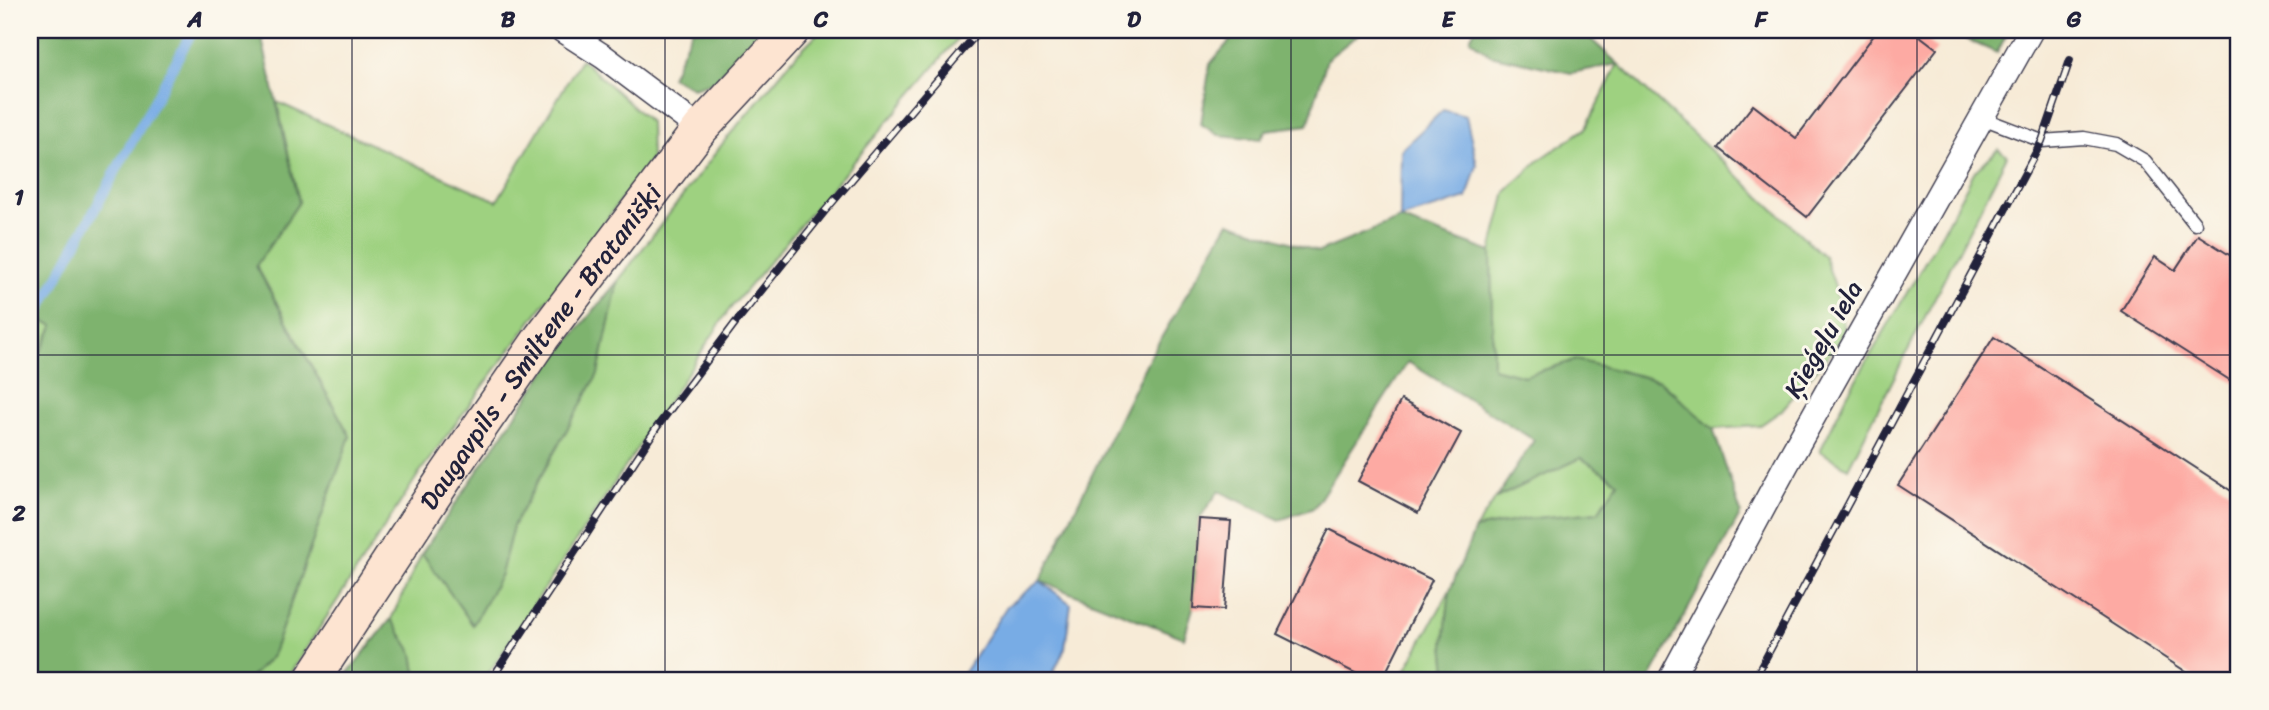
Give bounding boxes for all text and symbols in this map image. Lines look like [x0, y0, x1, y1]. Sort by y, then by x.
text: A [186, 0, 203, 40]
text: B [501, 0, 516, 40]
text: C [813, 0, 829, 40]
text: D [1127, 0, 1142, 40]
text: E [1442, 0, 1457, 40]
text: F [1754, 0, 1769, 40]
text: G [2066, 0, 2082, 40]
street label: Daugavpils - Smiltene - Bratanišķi [407, 173, 674, 519]
text: 1 [14, 177, 24, 218]
street label: Ķieģeļu iela [1771, 271, 1875, 407]
text: 2 [11, 493, 26, 534]

